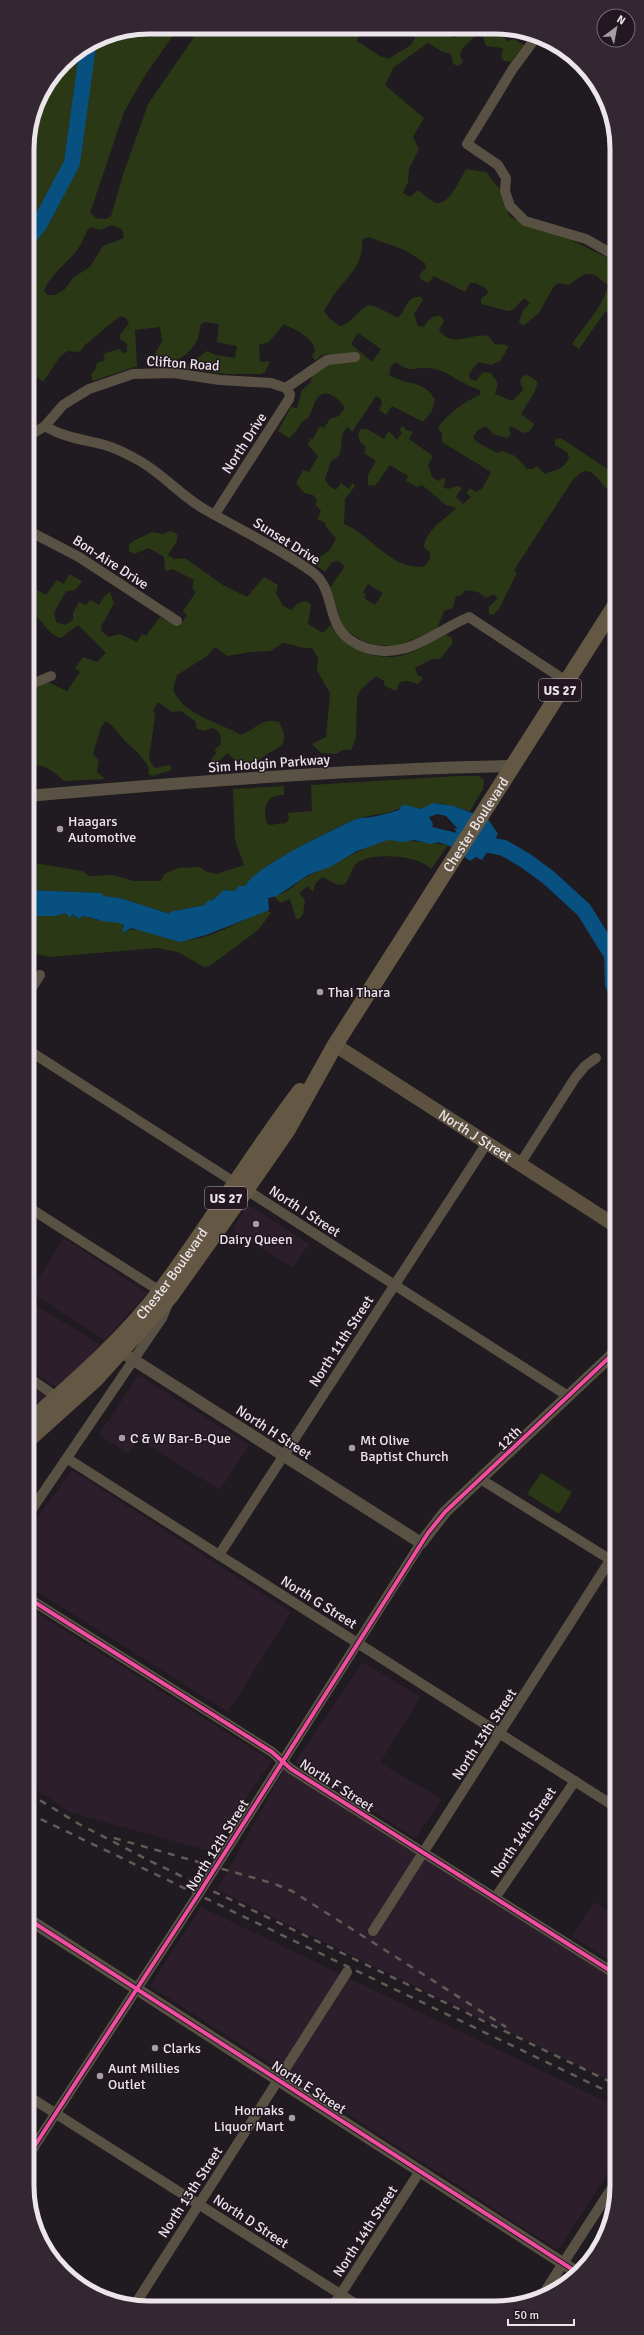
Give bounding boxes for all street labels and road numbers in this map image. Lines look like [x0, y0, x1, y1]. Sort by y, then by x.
street label: Clifton Road [146, 352, 220, 375]
street label: North Drive [218, 410, 270, 477]
street label: Sunset Drive [250, 514, 323, 569]
street label: Bon-Aire Drive [70, 532, 152, 593]
road number: US 27 [539, 679, 581, 701]
street label: Sim Hodgin Parkway [208, 751, 331, 776]
street label: Chester Boulevard [439, 774, 513, 875]
street label: North J Street [435, 1106, 515, 1166]
street label: North I Street [266, 1182, 344, 1241]
road number: US 27 [205, 1187, 247, 1209]
street label: Chester Boulevard [133, 1225, 212, 1323]
street label: North 11th Street [306, 1293, 377, 1390]
street label: North H Street [233, 1402, 315, 1463]
street label: 12th [493, 1423, 525, 1454]
street label: North G Street [278, 1572, 360, 1633]
street label: North 13th Street [449, 1686, 520, 1783]
street label: North F Street [297, 1755, 377, 1816]
street label: North 14th Street [487, 1784, 560, 1881]
street label: North 12th Street [182, 1796, 253, 1894]
street label: North E Street [268, 2057, 349, 2118]
street label: North 13th Street [155, 2144, 226, 2241]
street label: North 14th Street [330, 2183, 401, 2280]
street label: North D Street [210, 2191, 292, 2252]

